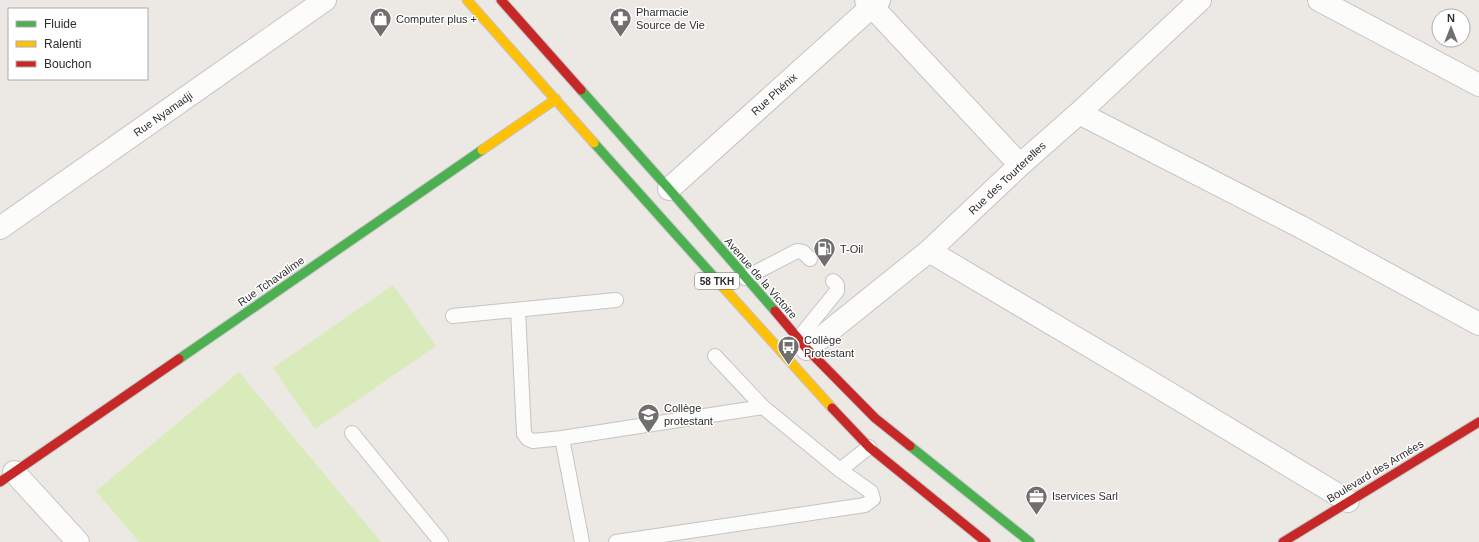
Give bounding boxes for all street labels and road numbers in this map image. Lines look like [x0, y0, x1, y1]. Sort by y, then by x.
street label: Rue Phénix [749, 70, 800, 117]
street label: Rue Nyamadji [131, 89, 195, 139]
street label: Rue des Tourterelles [966, 139, 1048, 217]
street label: Avenue de la Victoire [723, 235, 799, 321]
street label: Rue Tchavalime [236, 254, 306, 308]
road number: 58 TKH [695, 273, 739, 289]
street label: Boulevard des Armées [1324, 437, 1426, 505]

